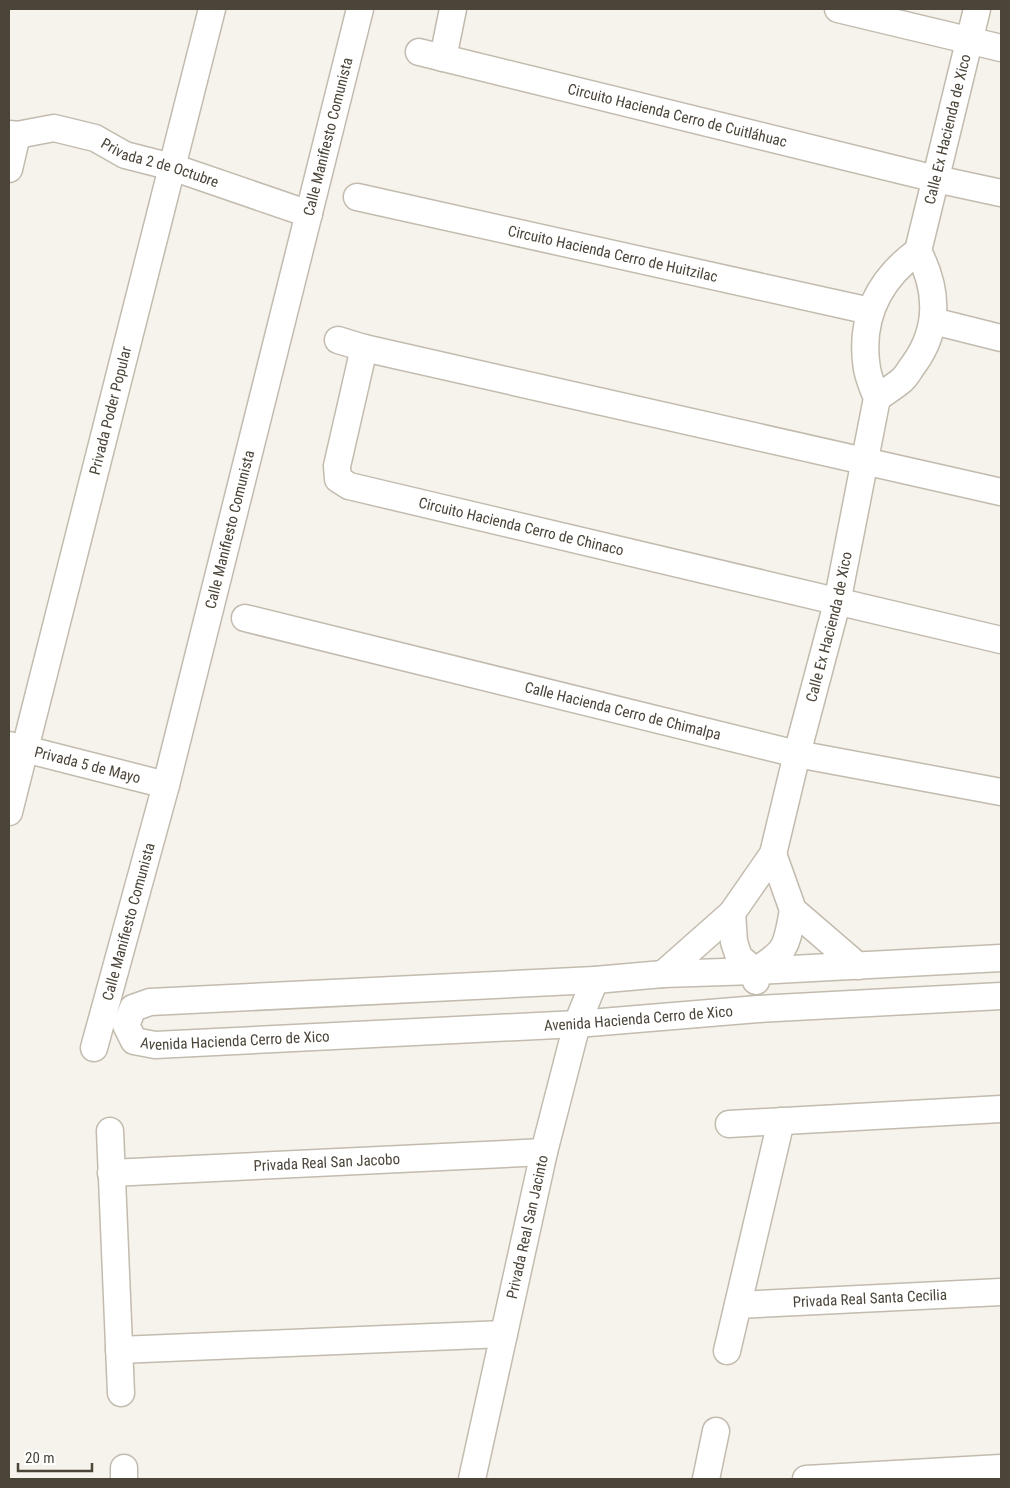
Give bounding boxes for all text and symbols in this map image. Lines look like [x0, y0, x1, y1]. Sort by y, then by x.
street label: Calle Ex Hacienda de Xico [921, 52, 975, 206]
street label: Calle Manifiesto Comunista [300, 56, 357, 218]
street label: Circuito Hacienda Cerro de Cuitláhuac [566, 80, 789, 151]
street label: Privada 2 de Octubre [98, 134, 221, 191]
street label: Circuito Hacienda Cerro de Huitzilac [506, 222, 719, 286]
street label: Privada Poder Popular [86, 344, 135, 477]
street label: Calle Manifiesto Comunista [201, 448, 258, 611]
street label: Circuito Hacienda Cerro de Chinaco [417, 494, 626, 560]
street label: Calle Ex Hacienda de Xico [802, 550, 856, 704]
street label: Calle Hacienda Cerro de Chimalpa [523, 678, 723, 744]
street label: Privada 5 de Mayo [33, 743, 142, 787]
street label: Calle Manifiesto Comunista [98, 841, 159, 1002]
street label: Avenida Hacienda Cerro de Xico [543, 1002, 734, 1035]
street label: Avenida Hacienda Cerro de Xico [139, 1027, 330, 1054]
street label: Privada Real San Jacobo [253, 1150, 400, 1175]
street label: Privada Real San Jacinto [503, 1153, 552, 1301]
street label: Privada Real Santa Cecilia [792, 1286, 947, 1311]
scale bar [18, 1440, 91, 1472]
text: 20 m [25, 1449, 55, 1467]

